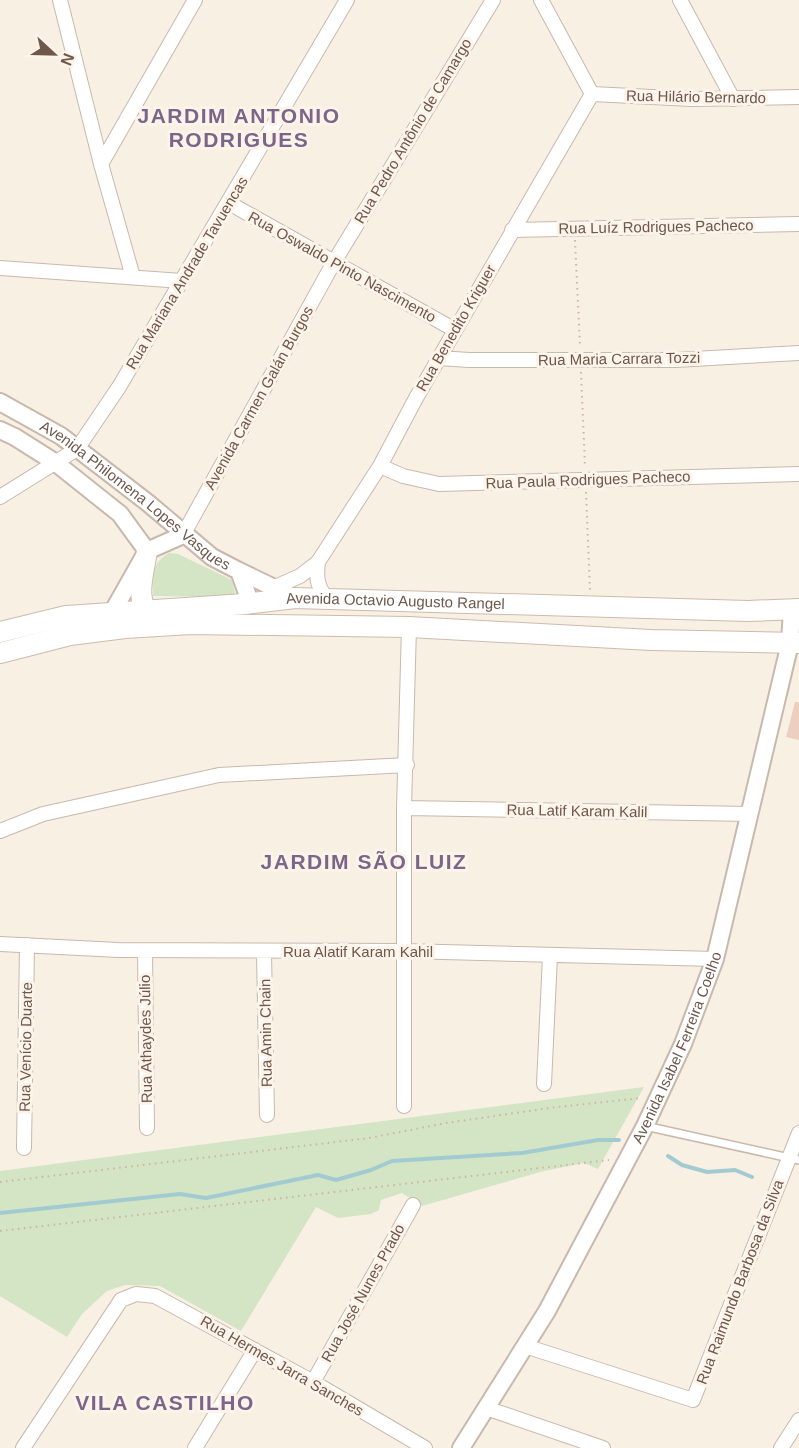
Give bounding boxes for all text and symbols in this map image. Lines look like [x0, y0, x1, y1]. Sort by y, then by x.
north arrow [24, 24, 84, 84]
street label: Rua Pedro Antônio de Camargo [351, 35, 475, 226]
text: N [57, 51, 77, 68]
street label: Rua Hilário Bernardo [626, 87, 766, 106]
district label: JARDIM ANTONIO RODRIGUES [137, 104, 341, 151]
street label: Rua Mariana Andrade Tavuencas [122, 173, 251, 372]
street label: Rua Oswaldo Pinto Nascimento [246, 208, 439, 325]
street label: Rua Luíz Rodrigues Pacheco [558, 216, 754, 237]
street label: Rua Benedito Kriguer [412, 261, 499, 394]
street label: Avenida Carmen Galán Burgos [201, 303, 316, 493]
street label: Rua Maria Carrara Tozzi [538, 349, 700, 368]
street label: Avenida Philomena Lopes Vasques [37, 417, 233, 573]
street label: Rua Paula Rodrigues Pacheco [485, 467, 691, 492]
street label: Avenida Octavio Augusto Rangel [285, 589, 505, 612]
street label: Rua Latif Karam Kalil [506, 801, 648, 820]
district label: JARDIM SÃO LUIZ [261, 850, 467, 873]
street label: Rua Alatif Karam Kahil [283, 943, 433, 960]
street label: Avenida Isabel Ferreira Coelho [628, 950, 724, 1146]
street label: Rua Athaydes Júlio [136, 975, 155, 1103]
street label: Rua Amin Chain [256, 979, 275, 1087]
street label: Rua Venício Duarte [16, 982, 35, 1112]
street label: Rua Raimundo Barbosa da Silva [693, 1177, 787, 1386]
street label: Rua José Nunes Prado [318, 1221, 408, 1365]
street label: Rua Hermes Jarra Sanches [198, 1312, 367, 1419]
district label: VILA CASTILHO [75, 1391, 255, 1414]

